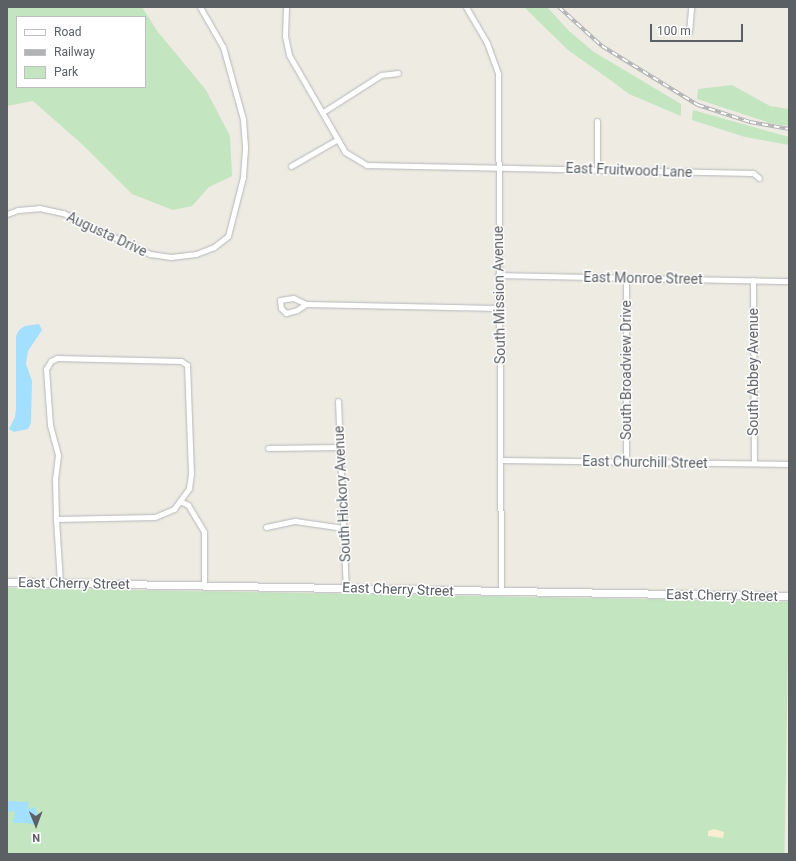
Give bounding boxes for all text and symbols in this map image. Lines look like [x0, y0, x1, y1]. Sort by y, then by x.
legend [16, 16, 146, 88]
scale bar [652, 16, 745, 42]
text: 100 m [657, 24, 691, 38]
text: Road [54, 25, 82, 39]
text: Railway [54, 45, 95, 59]
text: Park [54, 65, 78, 79]
street label: East Fruitwood Lane [565, 159, 693, 181]
street label: Augusta Drive [64, 208, 150, 260]
street label: South Mission Avenue [489, 226, 509, 364]
street label: East Monroe Street [583, 269, 703, 287]
street label: South Broadview Drive [618, 300, 634, 440]
street label: South Abbey Avenue [745, 308, 761, 436]
street label: South Hickory Avenue [330, 425, 354, 563]
street label: East Churchill Street [582, 453, 708, 471]
street label: East Cherry Street [18, 574, 130, 592]
street label: East Cherry Street [342, 579, 454, 599]
street label: East Cherry Street [666, 586, 778, 604]
north arrow [16, 805, 56, 845]
text: N [32, 831, 40, 844]

